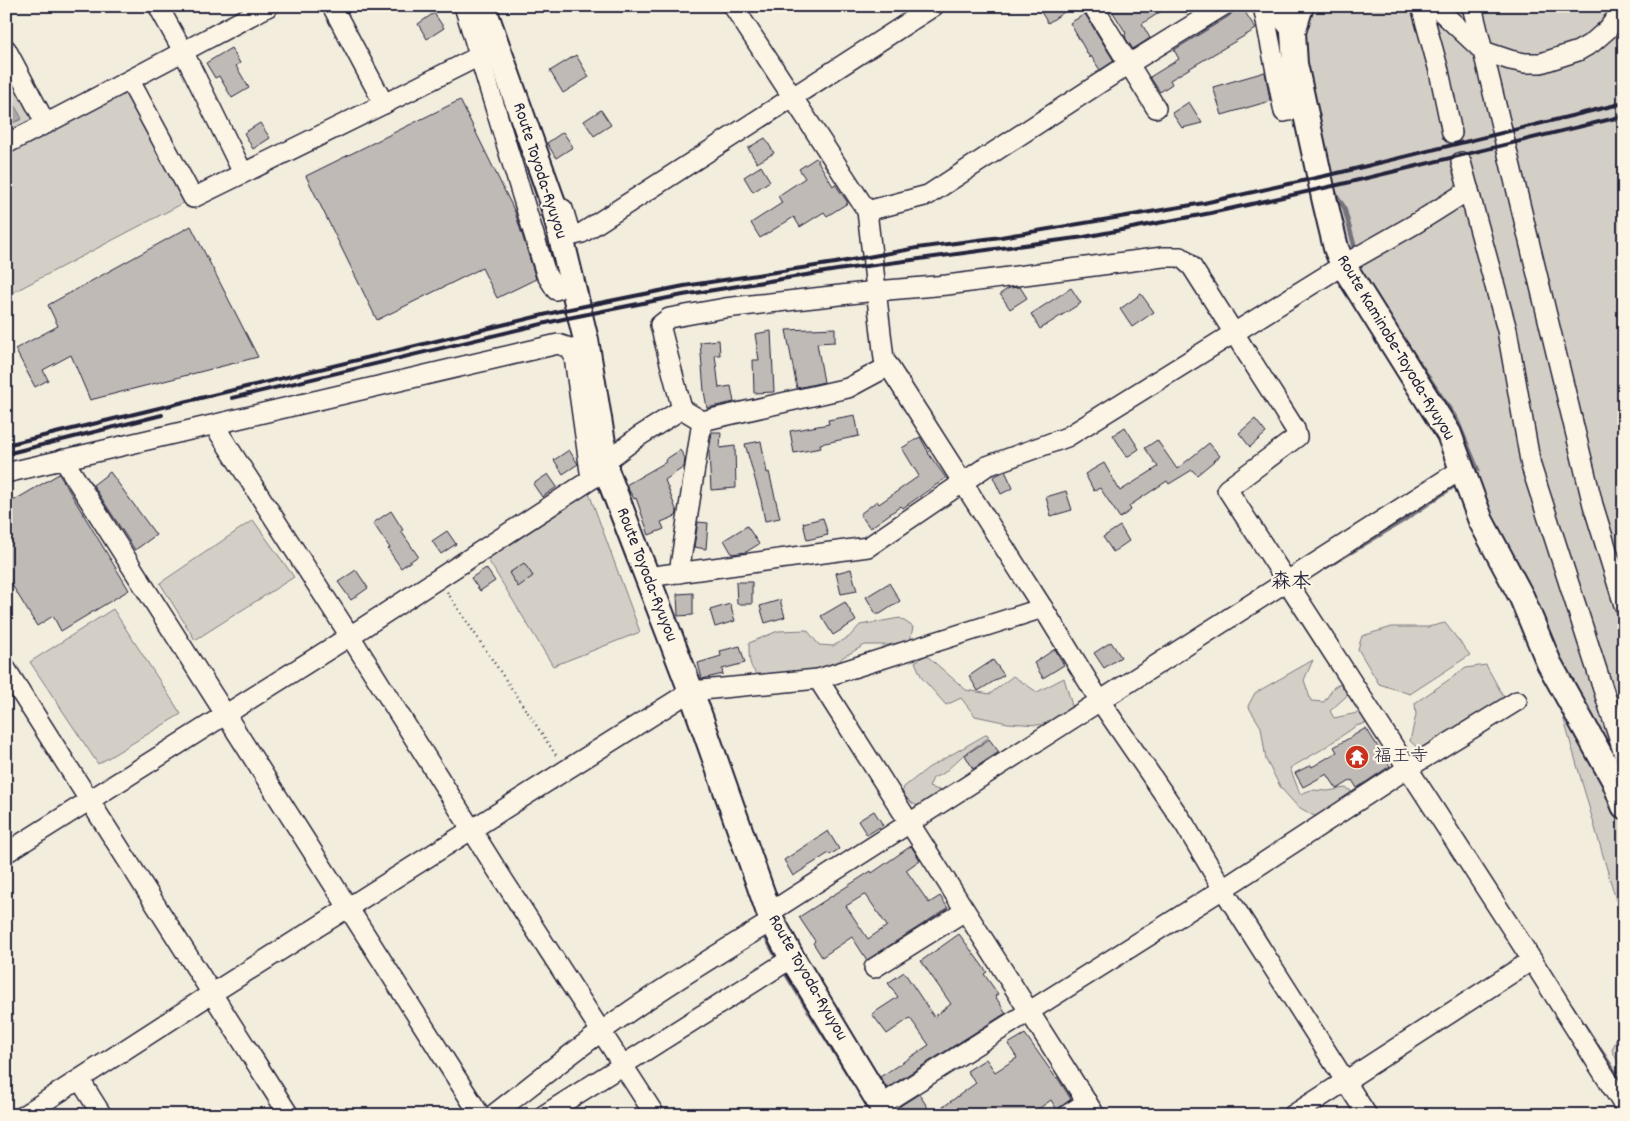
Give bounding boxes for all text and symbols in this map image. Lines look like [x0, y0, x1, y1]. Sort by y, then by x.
street label: Route Toyoda-Ryuyou [505, 100, 573, 242]
street label: Route Kaminobe-Toyoda-Ryuyou [1330, 250, 1460, 446]
street label: Route Toyoda-Ryuyou [609, 504, 683, 646]
district label: 森本 [1271, 569, 1311, 597]
temple icon: 福王寺 [1344, 744, 1370, 770]
place label: 福王寺 [1374, 745, 1428, 770]
street label: Route Toyoda-Ryuyou [761, 910, 853, 1046]

